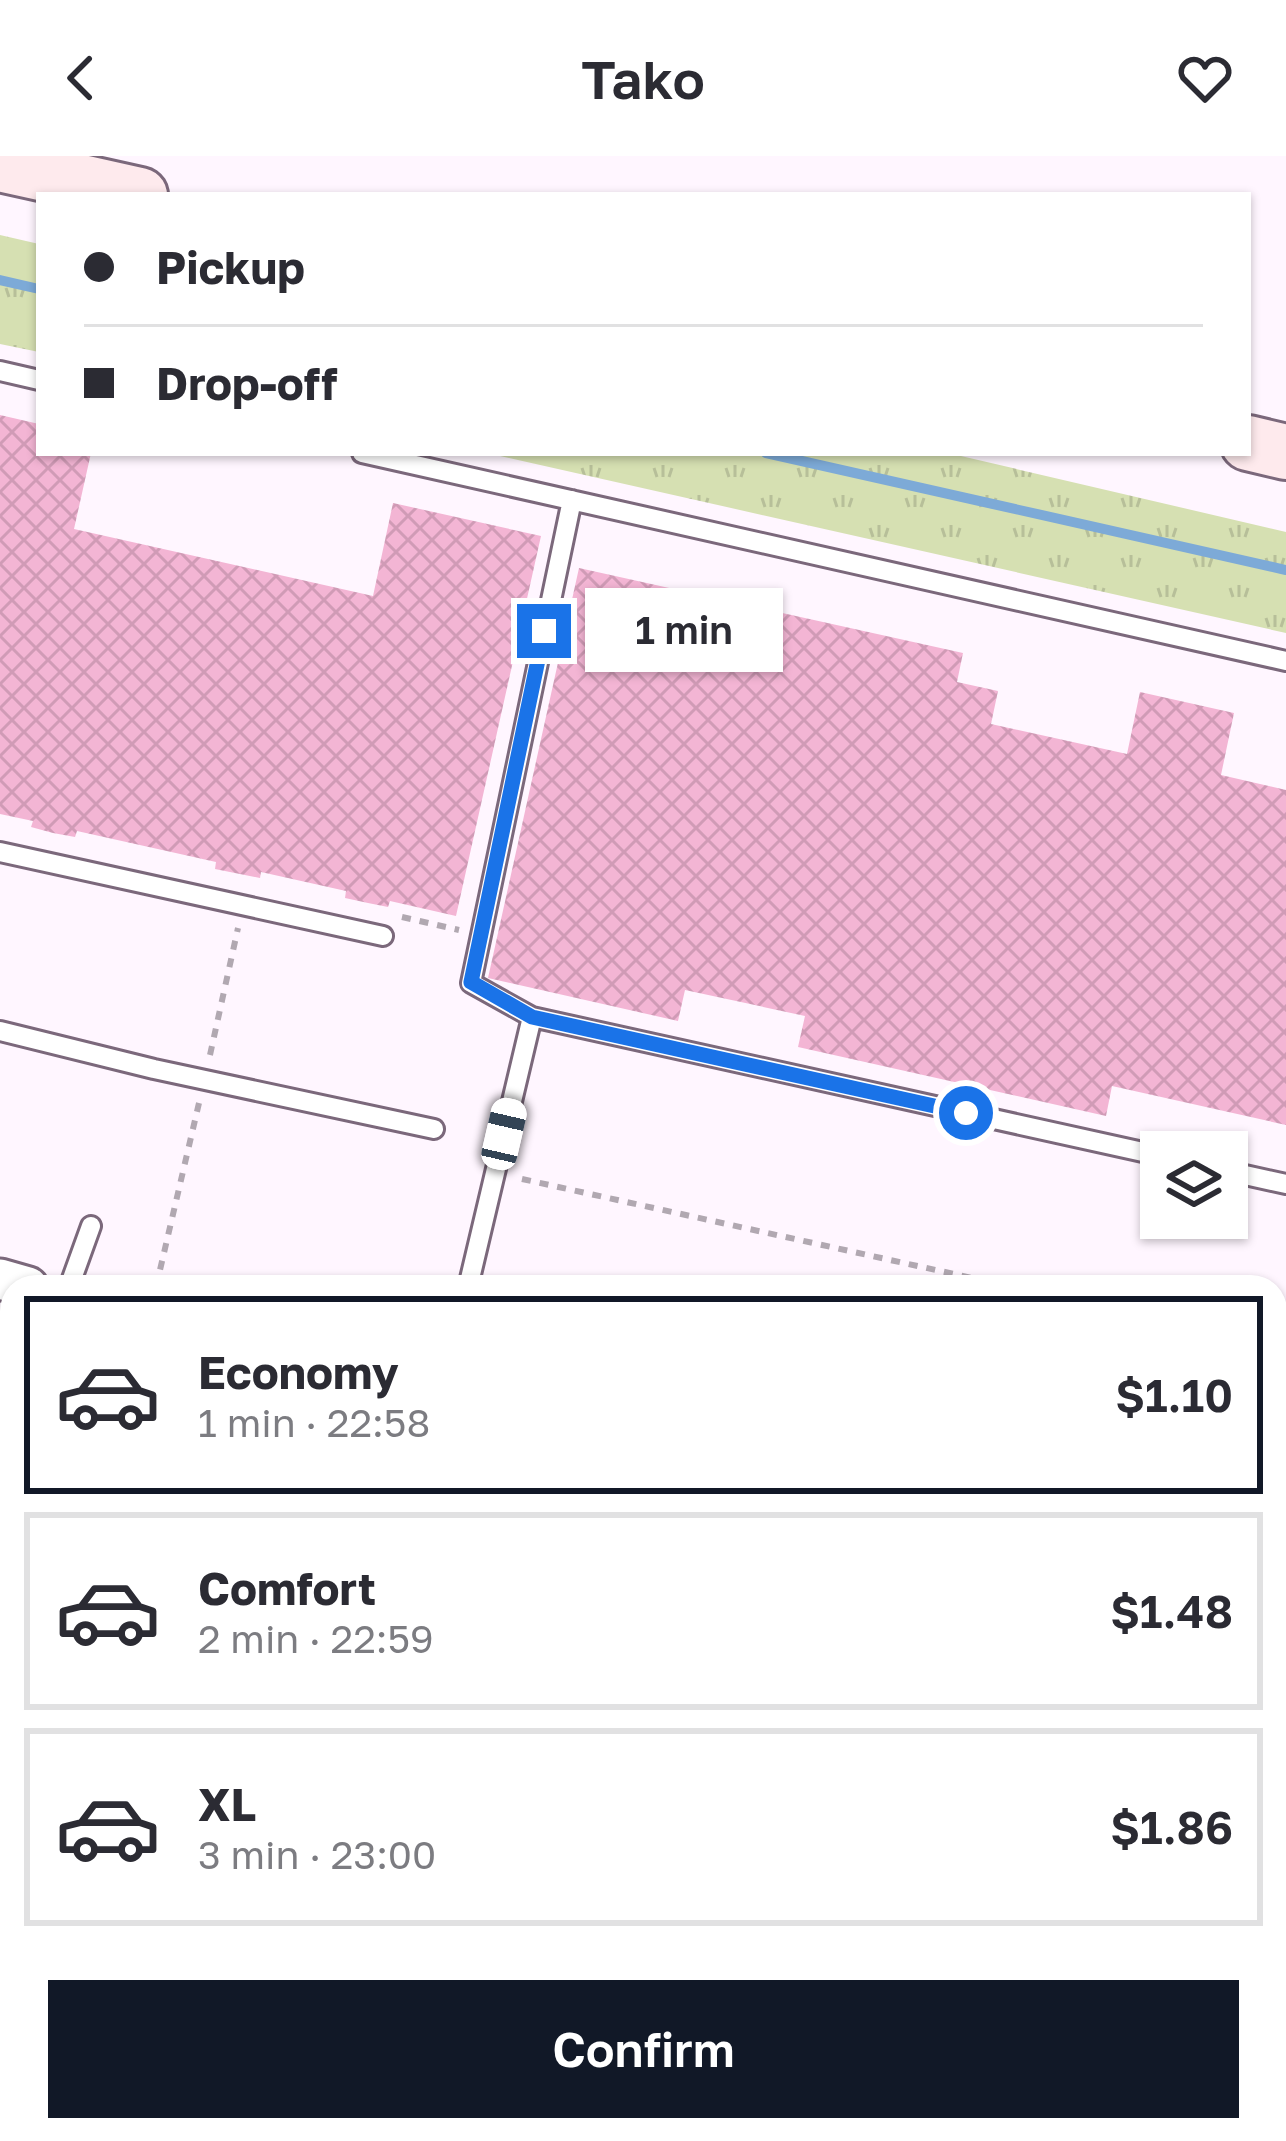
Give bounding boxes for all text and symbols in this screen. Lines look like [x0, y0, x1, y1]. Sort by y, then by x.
icon: back [48, 45, 114, 111]
icon: heart [1172, 45, 1238, 111]
text: Tako [581, 46, 705, 111]
text: Pickup [156, 240, 305, 294]
text: Drop-off [156, 356, 337, 410]
callout: 1 min [586, 589, 784, 673]
route end [517, 604, 571, 658]
text: 1 min [635, 606, 733, 653]
route start [939, 1086, 993, 1140]
car [478, 1095, 530, 1173]
map controls [1140, 1131, 1248, 1239]
button: layers [1140, 1131, 1248, 1239]
icon: car [54, 1341, 162, 1449]
text: Economy [198, 1345, 399, 1399]
text: $1.10 [1115, 1368, 1233, 1422]
text: 1 min · 22:58 [198, 1399, 430, 1446]
icon: car [54, 1557, 162, 1665]
text: Comfort [198, 1561, 376, 1615]
text: $1.48 [1110, 1584, 1233, 1638]
text: 2 min · 22:59 [198, 1615, 434, 1662]
icon: car [54, 1773, 162, 1881]
text: XL [198, 1777, 256, 1831]
text: $1.86 [1110, 1800, 1233, 1854]
text: 3 min · 23:00 [198, 1831, 436, 1878]
button: Confirm [48, 1980, 1239, 2118]

